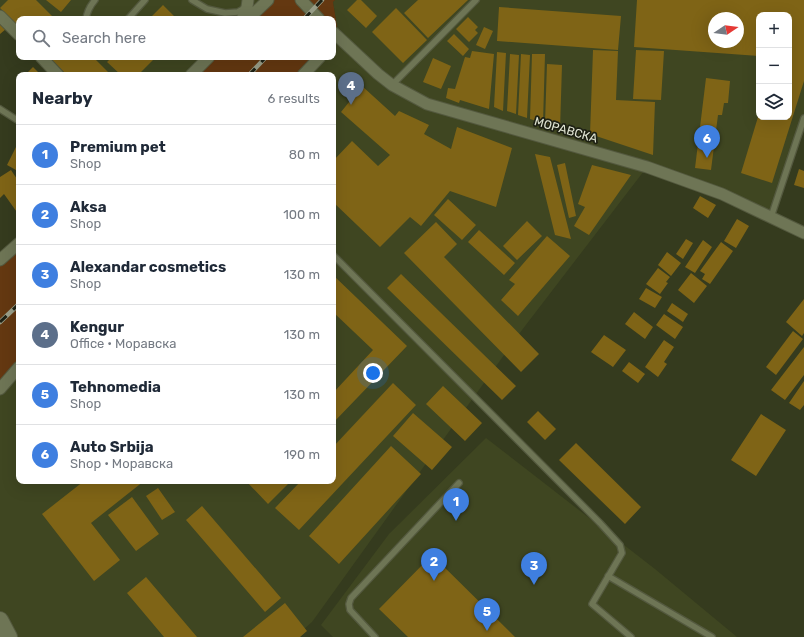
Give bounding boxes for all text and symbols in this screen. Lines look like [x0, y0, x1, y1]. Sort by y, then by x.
north arrow [708, 12, 744, 48]
map controls [756, 12, 792, 120]
button: + [756, 12, 792, 48]
search box [16, 16, 336, 60]
icon: search [30, 27, 52, 49]
text: Search here [62, 29, 146, 47]
button: − [756, 48, 792, 84]
pin: 4 [338, 72, 364, 105]
button: layers [756, 84, 792, 120]
text: Nearby [32, 88, 93, 108]
text: 6 results [268, 91, 320, 106]
street label: МОРАВСКА [533, 114, 599, 146]
pin: 6 [694, 125, 720, 158]
text: Premium pet [70, 138, 166, 156]
text: 1 [42, 147, 48, 162]
text: 80 m [289, 147, 320, 162]
text: Shop [70, 156, 101, 171]
text: Aksa [70, 198, 107, 216]
text: 2 [41, 207, 49, 222]
text: 100 m [283, 207, 320, 222]
text: Shop [70, 216, 101, 231]
text: Alexandar cosmetics [70, 258, 226, 276]
text: 3 [41, 267, 49, 282]
text: 130 m [284, 267, 320, 282]
text: Shop [70, 276, 101, 291]
text: Kengur [70, 318, 124, 336]
text: 4 [41, 327, 49, 342]
text: 130 m [284, 327, 320, 342]
text: Office · Моравска [70, 336, 176, 351]
your location [363, 363, 383, 383]
text: Tehnomedia [70, 378, 161, 396]
text: 5 [41, 387, 49, 402]
text: 130 m [284, 387, 320, 402]
text: Shop [70, 396, 101, 411]
text: Auto Srbija [70, 438, 154, 456]
text: 6 [41, 447, 49, 462]
text: 190 m [284, 447, 320, 462]
text: Shop · Моравска [70, 456, 173, 471]
pin: 1 [443, 488, 469, 521]
pin: 2 [421, 548, 447, 581]
pin: 3 [521, 552, 547, 585]
pin: 5 [474, 598, 500, 631]

